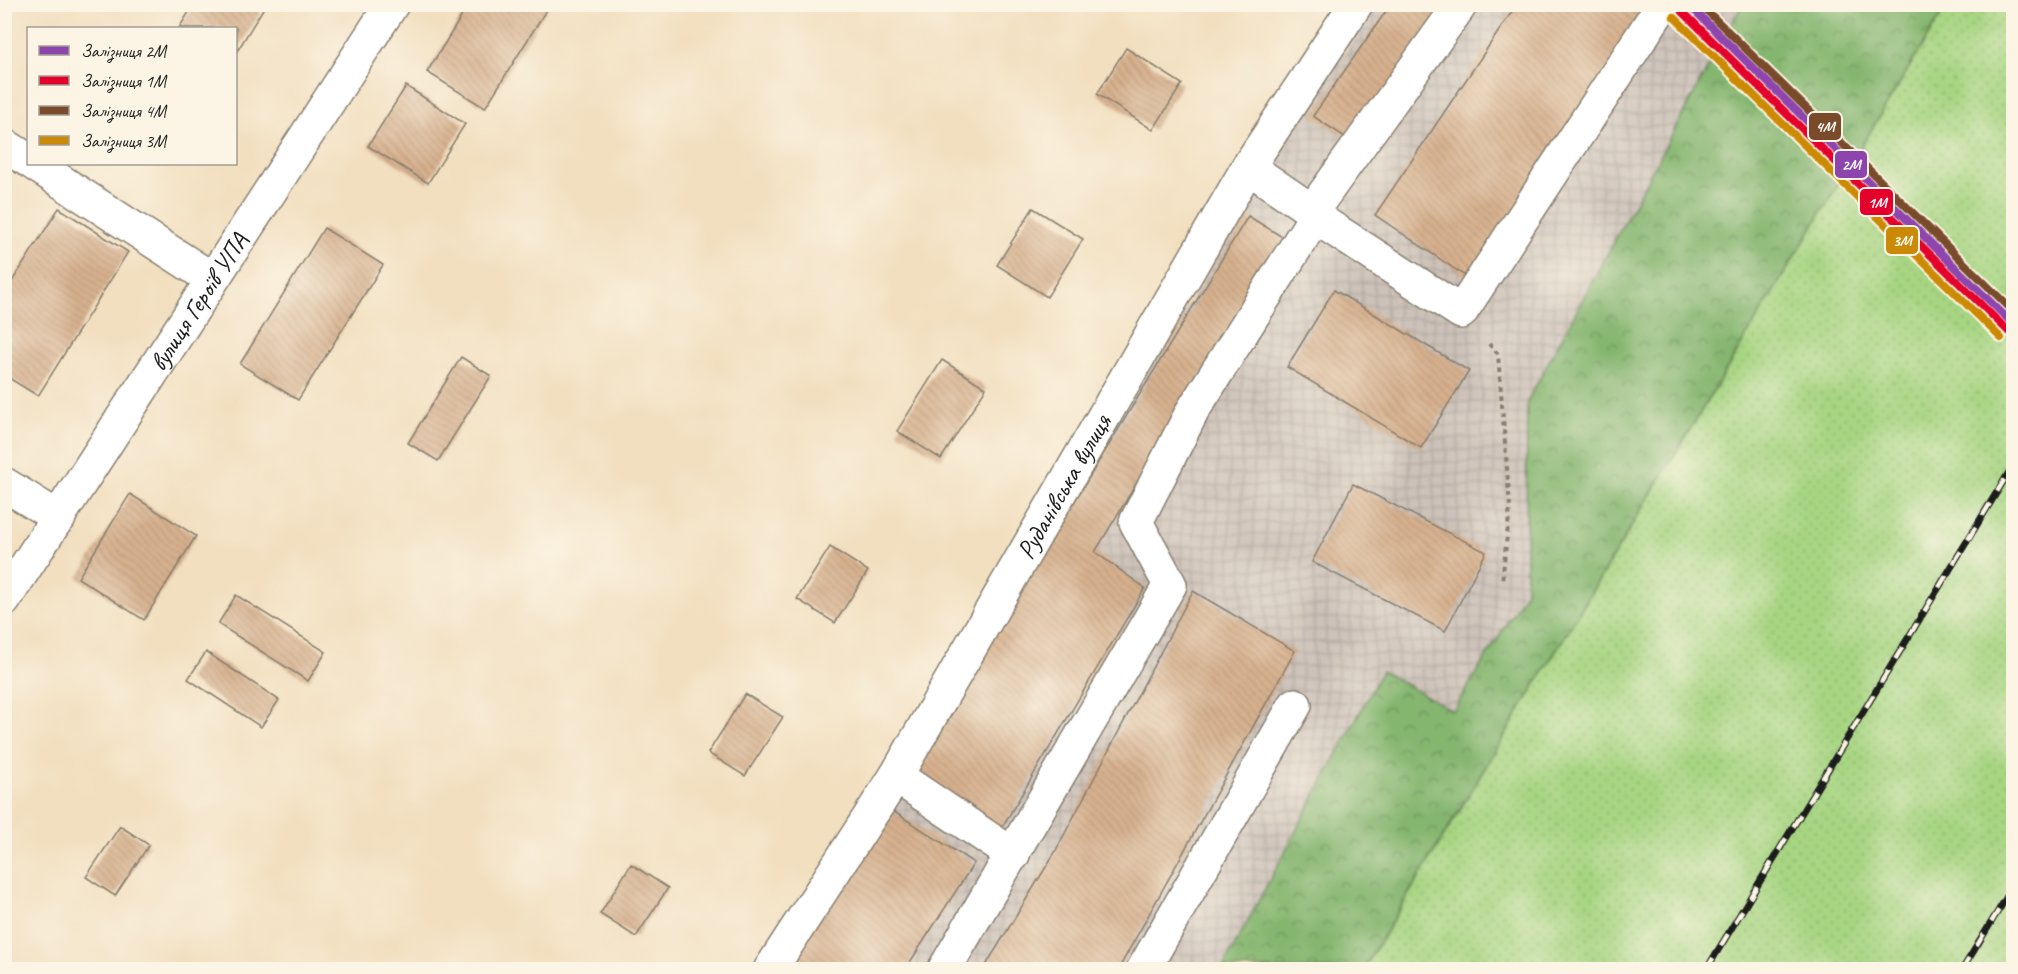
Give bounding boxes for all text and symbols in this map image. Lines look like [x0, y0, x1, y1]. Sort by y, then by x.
legend [27, 27, 237, 165]
text: Залізниця 2М [81, 40, 168, 63]
text: Залізниця 1М [81, 70, 168, 93]
text: Залізниця 4М [81, 100, 168, 123]
line badge: 4М [1808, 112, 1842, 141]
text: 4М [1816, 117, 1837, 137]
text: Залізниця 3М [81, 130, 168, 153]
line badge: 2М [1834, 150, 1868, 179]
text: 2М [1842, 155, 1863, 175]
line badge: 1М [1859, 188, 1894, 216]
text: 1М [1868, 193, 1889, 213]
street label: вулиця Героїв УПА [142, 226, 256, 377]
line badge: 3М [1885, 226, 1919, 255]
text: 3М [1893, 231, 1914, 251]
street label: Руданівська вулиця [1009, 407, 1119, 565]

